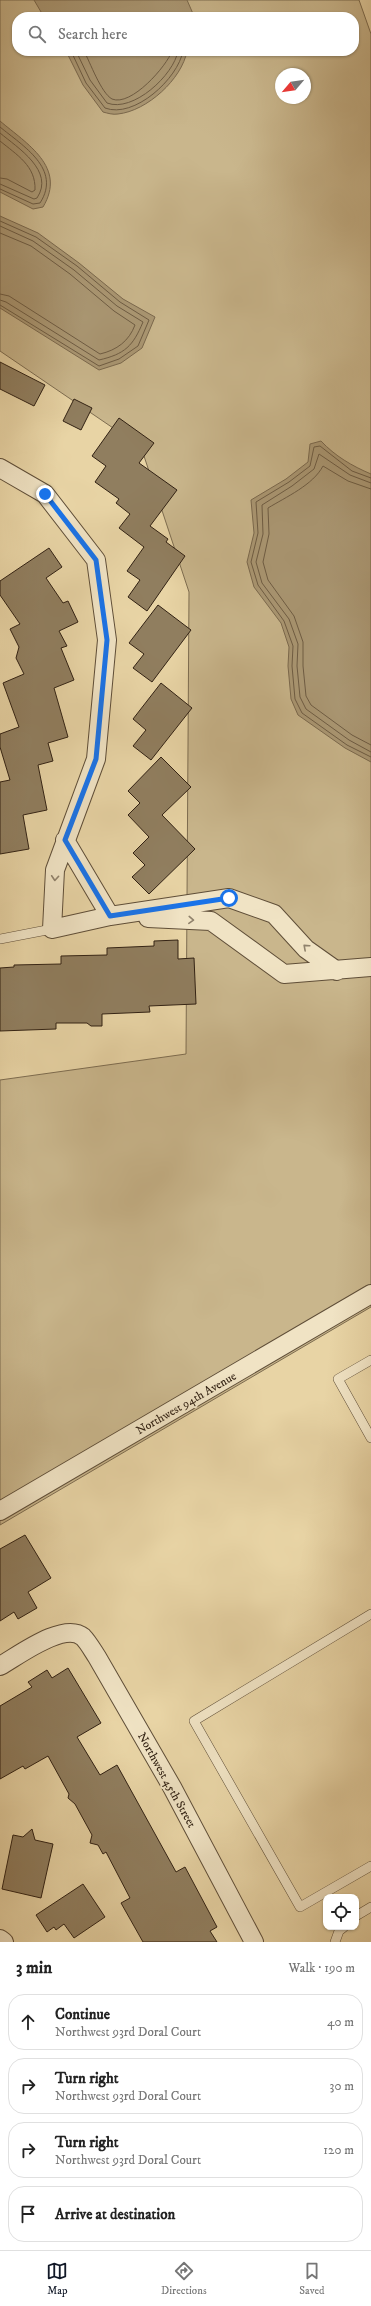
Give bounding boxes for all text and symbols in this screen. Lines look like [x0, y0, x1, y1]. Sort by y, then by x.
search box [12, 12, 359, 56]
icon: search [26, 23, 48, 45]
text: Search here [58, 25, 127, 44]
north arrow [275, 68, 311, 104]
route end [36, 485, 54, 503]
one-way arrow [50, 875, 59, 881]
route start [220, 889, 238, 907]
one-way arrow [188, 916, 194, 924]
one-way arrow [303, 945, 311, 952]
street label: Northwest 94th Avenue [133, 1369, 239, 1438]
street label: Northwest 45th Street [134, 1730, 199, 1831]
map controls [323, 1894, 359, 1930]
button: locate [323, 1894, 359, 1930]
text: 3 min [16, 1957, 52, 1979]
text: Walk · 190 m [289, 1960, 355, 1976]
text: Continue [55, 2005, 110, 2024]
icon: ahead [17, 2011, 39, 2033]
text: 40 m [327, 2014, 354, 2030]
text: Northwest 93rd Doral Court [55, 2024, 201, 2040]
text: Turn right [55, 2069, 118, 2088]
icon: right [17, 2075, 39, 2097]
text: 30 m [330, 2078, 354, 2094]
text: Northwest 93rd Doral Court [55, 2088, 201, 2104]
text: Turn right [55, 2133, 118, 2152]
icon: right [17, 2139, 39, 2161]
text: 120 m [323, 2142, 354, 2158]
text: Northwest 93rd Doral Court [55, 2152, 201, 2168]
icon: arrive [17, 2203, 39, 2225]
text: Arrive at destination [55, 2205, 175, 2224]
tab: Map [46, 2260, 68, 2298]
tab: Directions [161, 2260, 207, 2298]
tab: Saved [299, 2260, 325, 2298]

